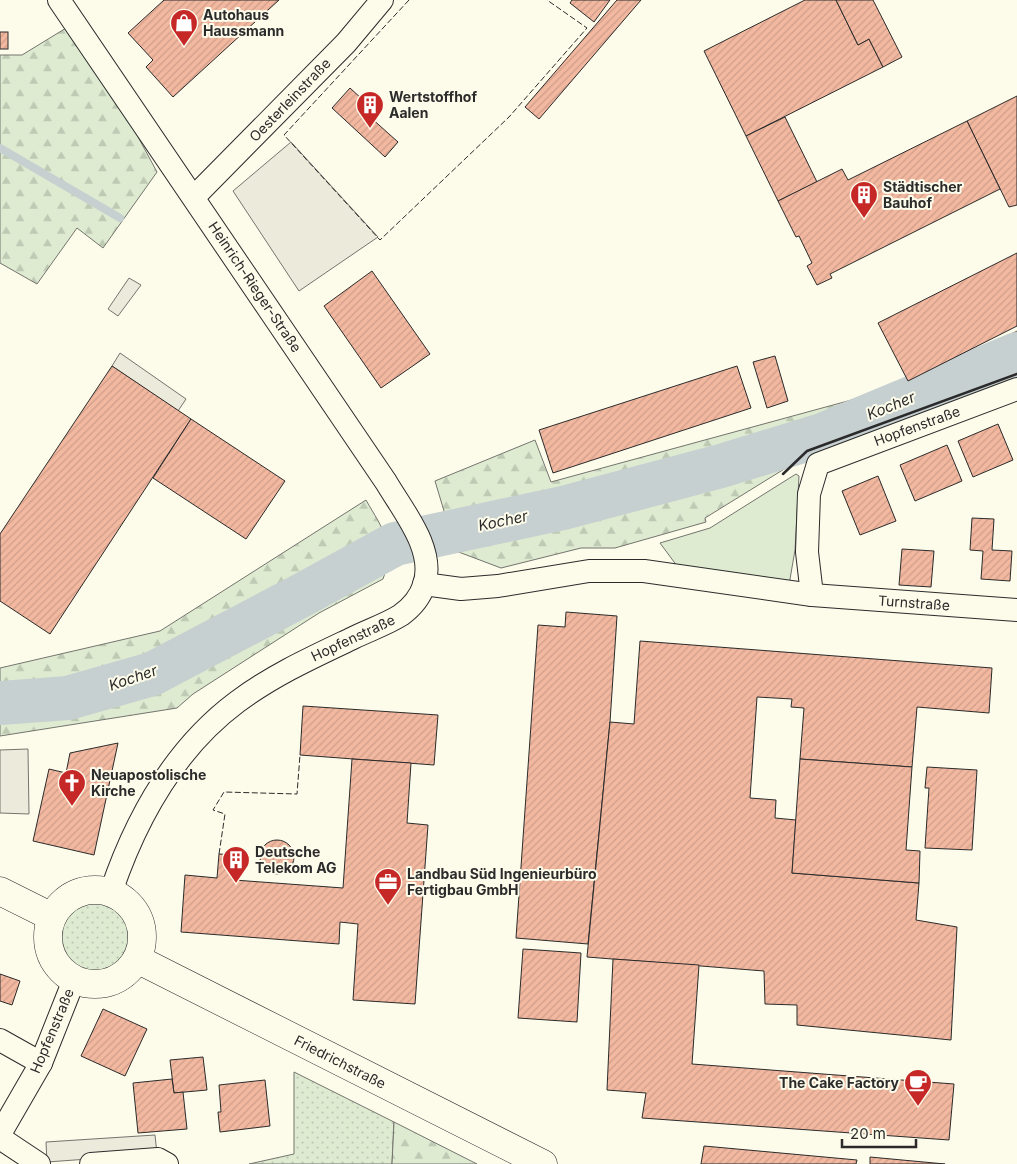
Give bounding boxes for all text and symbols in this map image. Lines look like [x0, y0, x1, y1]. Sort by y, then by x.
place label: Autohaus Haussmann [203, 6, 284, 39]
shop icon: Autohaus Haussmann [169, 8, 199, 47]
street label: Oesterleinstraße [246, 54, 334, 145]
place label: Wertstoffhof Aalen [389, 88, 477, 121]
building icon: Wertstoffhof Aalen [355, 90, 385, 129]
place label: Städtischer Bauhof [883, 178, 963, 211]
building icon: Städtischer Bauhof [849, 180, 879, 219]
street label: Heinrich-Rieger-Straße [205, 218, 305, 355]
water label: Kocher [864, 387, 918, 424]
street label: Hopfenstraße [871, 402, 962, 449]
water label: Kocher [476, 506, 530, 535]
street label: Turnstraße [878, 592, 951, 613]
street label: Hopfenstraße [308, 611, 397, 664]
water label: Kocher [106, 660, 160, 695]
place label: Neuapostolische Kirche [91, 766, 206, 799]
church icon: Neuapostolische Kirche [57, 768, 87, 807]
place label: Deutsche Telekom AG [255, 843, 337, 876]
building icon: Deutsche Telekom AG [221, 845, 251, 884]
place label: Landbau Süd Ingenieurbüro Fertigbau GmbH [407, 865, 597, 898]
office icon: Landbau Süd Ingenieurbüro Fertigbau GmbH [373, 867, 403, 906]
street label: Hopfenstraße [26, 986, 77, 1076]
street label: Friedrichstraße [292, 1031, 389, 1092]
cafe icon: The Cake Factory [903, 1068, 933, 1107]
place label: The Cake Factory [779, 1074, 900, 1091]
scale bar [842, 1116, 916, 1148]
text: 20 m [850, 1124, 886, 1143]

